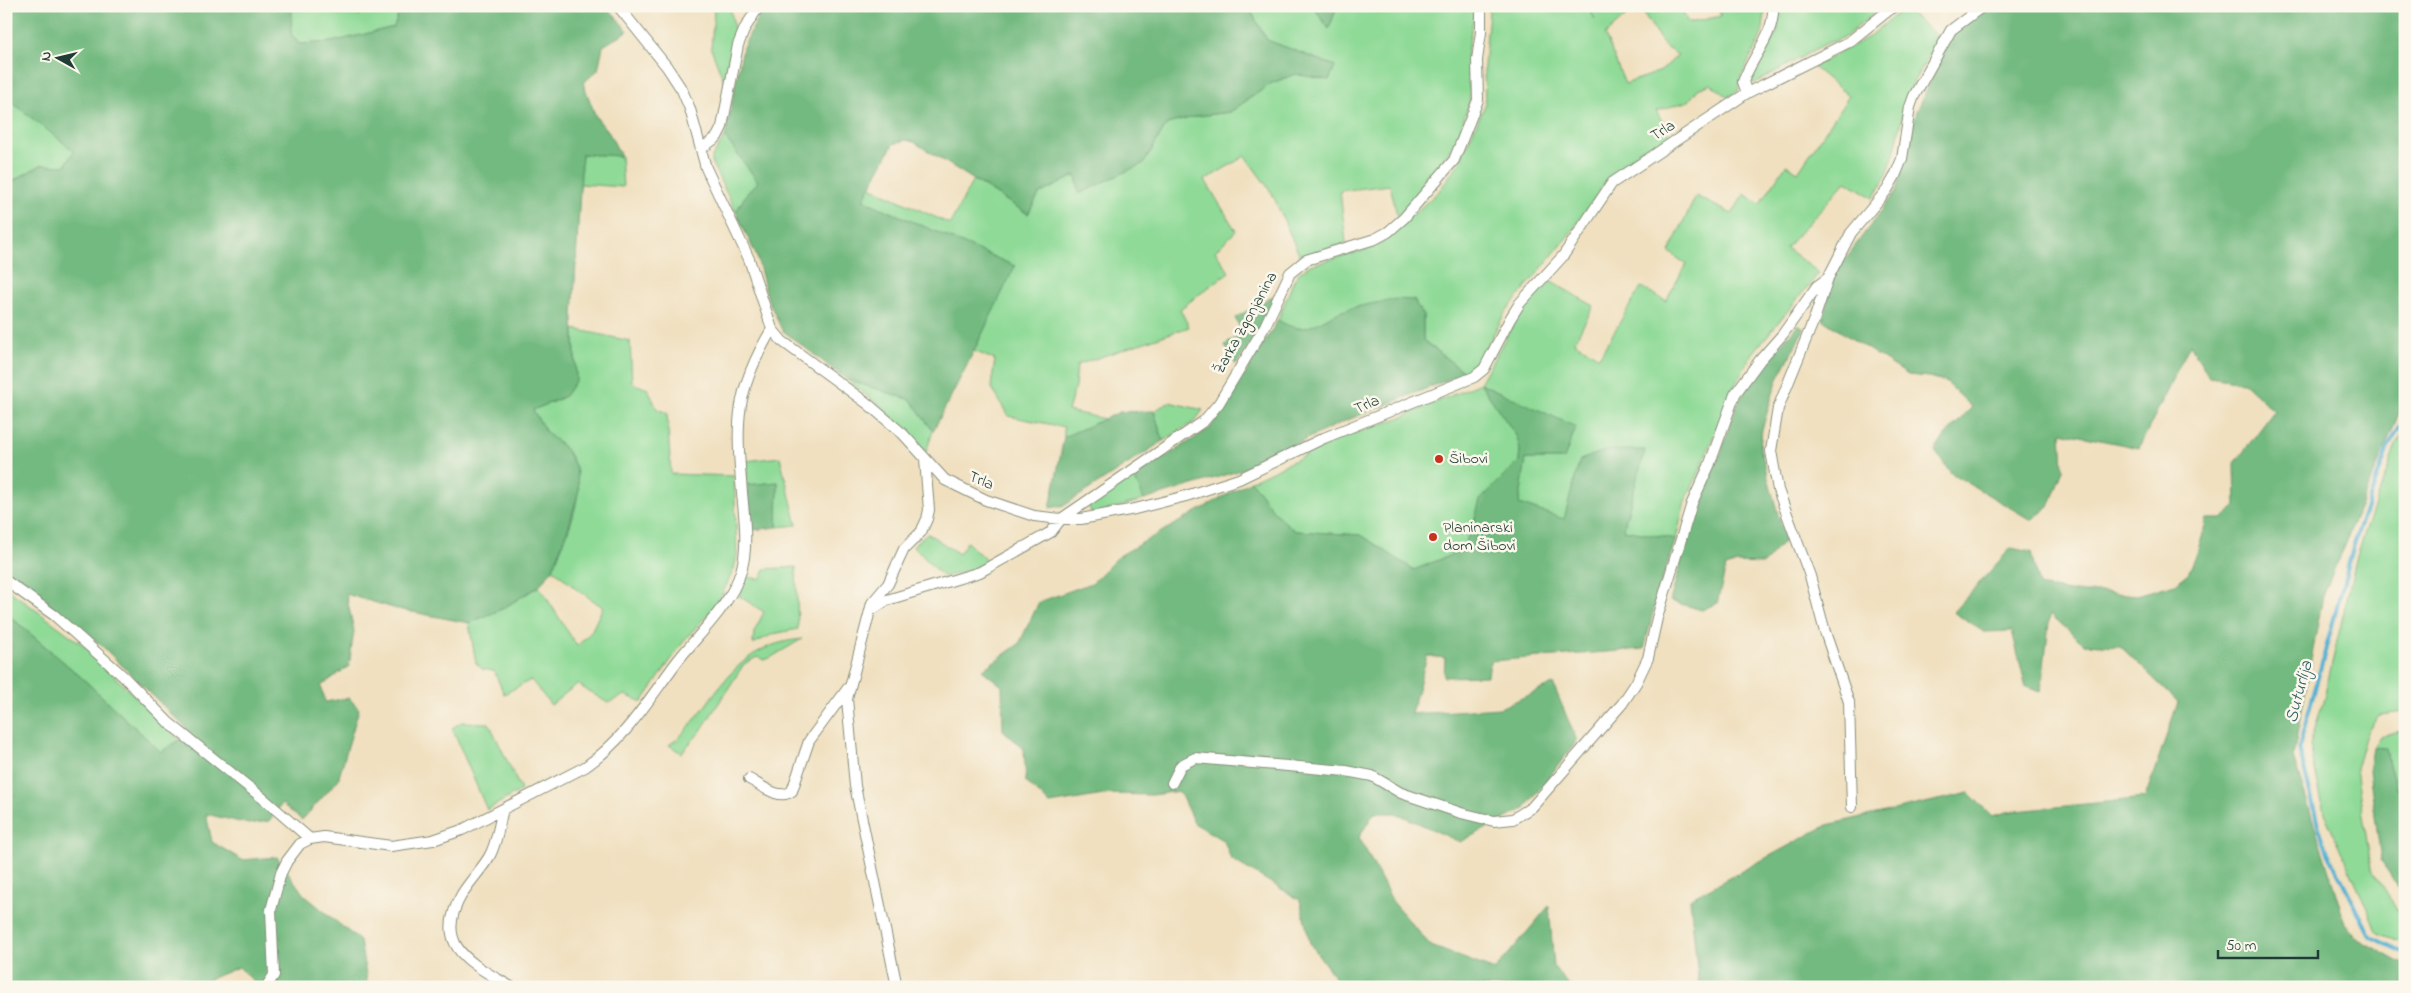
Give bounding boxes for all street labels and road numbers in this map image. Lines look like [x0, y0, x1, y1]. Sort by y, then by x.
street label: Trla [1646, 114, 1680, 148]
street label: Žarka Zgonjanina [1208, 267, 1284, 379]
street label: Trla [1351, 389, 1383, 421]
street label: Trla [965, 465, 997, 497]

